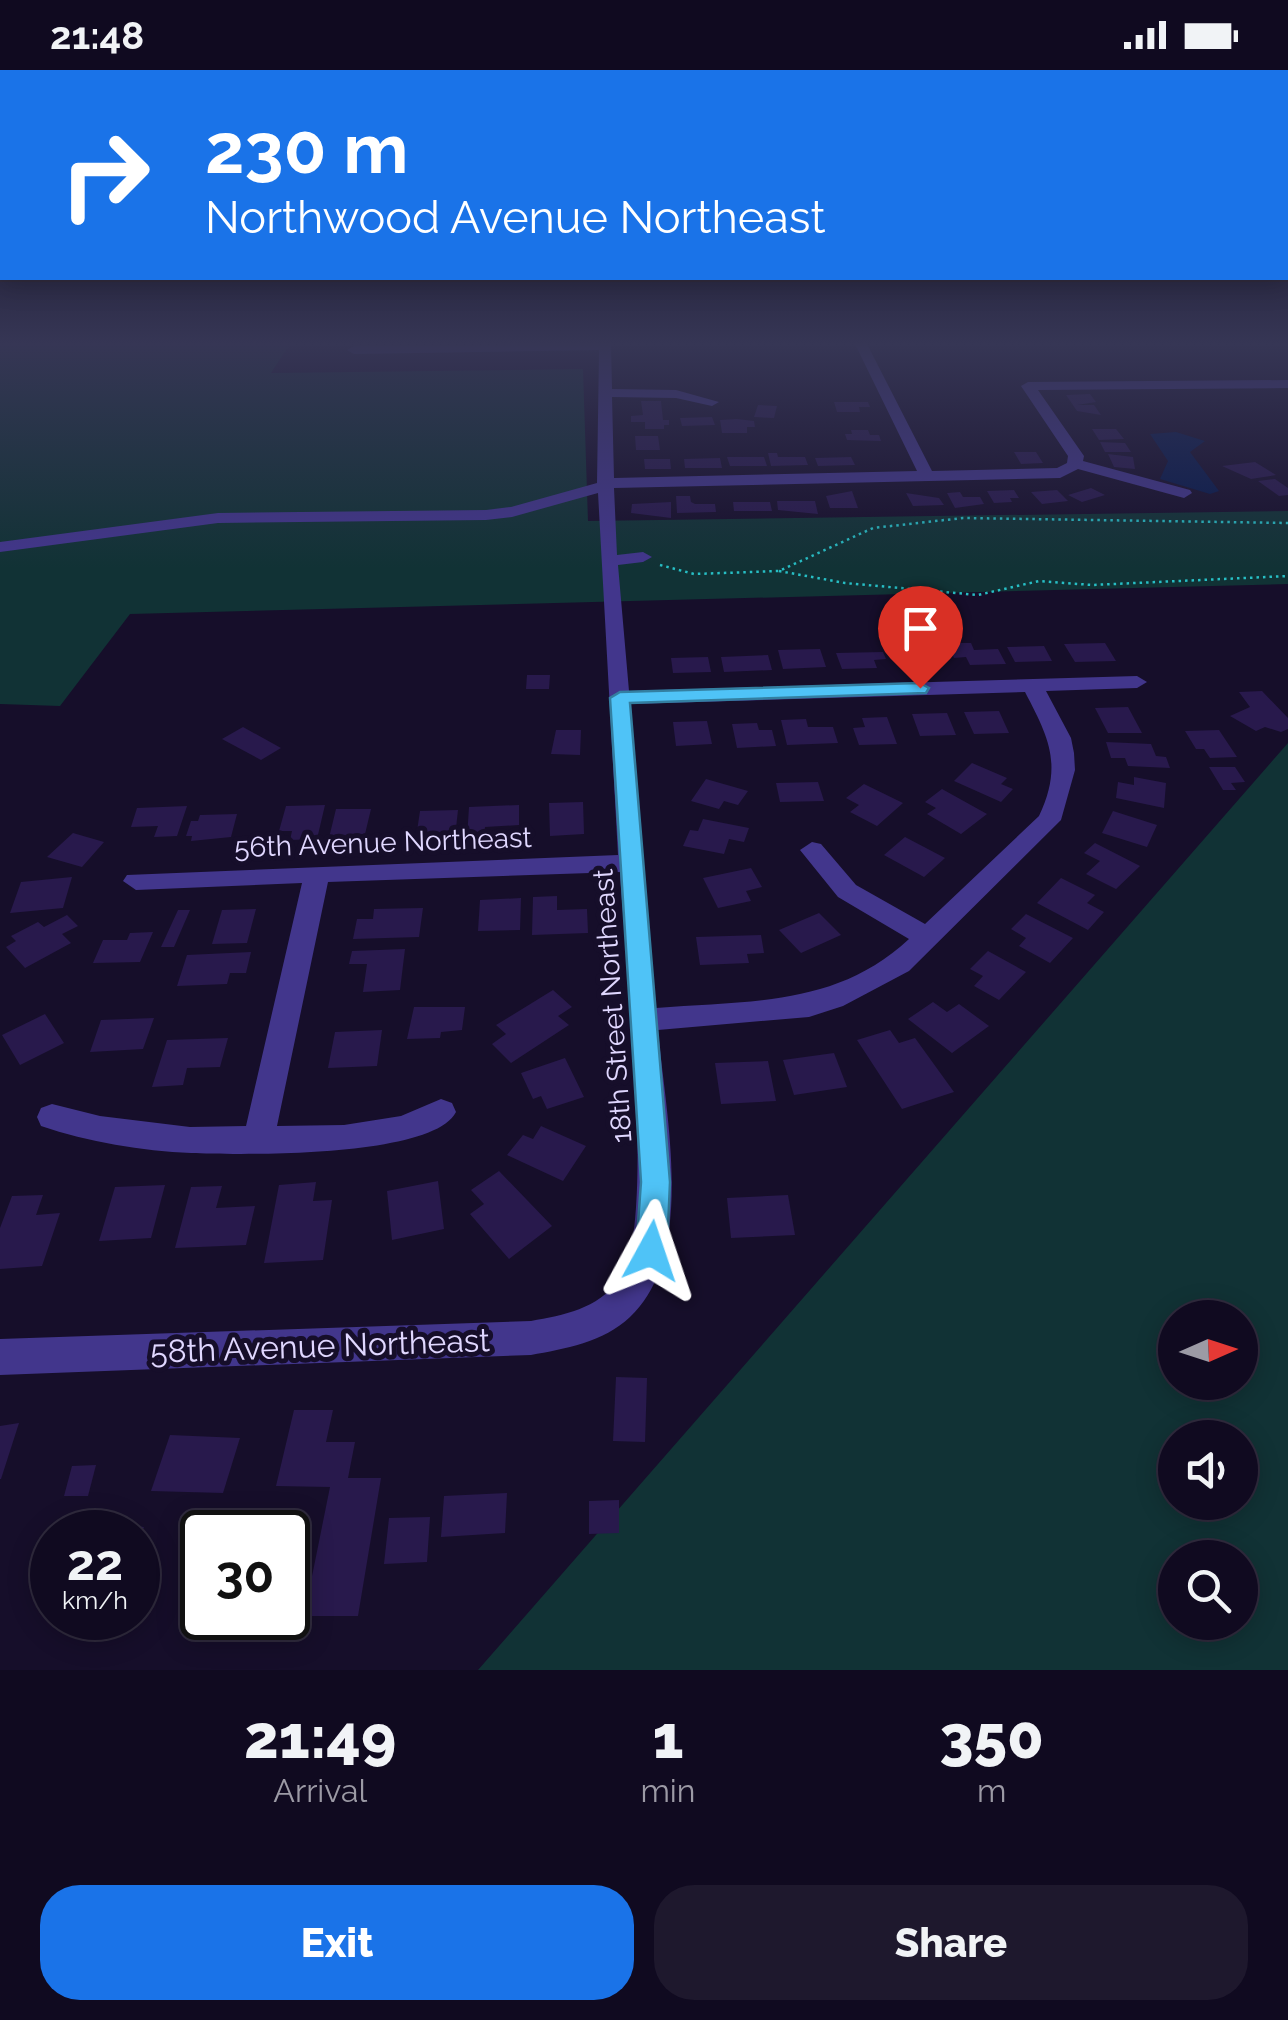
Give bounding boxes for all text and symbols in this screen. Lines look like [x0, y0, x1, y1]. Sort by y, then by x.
text: 21:48 [50, 13, 144, 58]
text: 230 m [205, 107, 409, 189]
icon: right [40, 110, 170, 240]
text: Northwood Avenue Northeast [205, 191, 825, 244]
pin [878, 586, 963, 689]
icon: arrive [893, 601, 948, 656]
street label: 56th Avenue Northeast [234, 821, 533, 864]
street label: 18th Street Northeast [586, 867, 639, 1144]
position arrow [599, 1199, 703, 1303]
north arrow [1158, 1300, 1258, 1400]
map controls [1158, 1300, 1258, 1640]
street label: 58th Avenue Northeast [149, 1321, 491, 1370]
button: sound [1158, 1420, 1258, 1520]
speed limit sign: 30 [180, 1510, 310, 1640]
text: 22 [67, 1533, 123, 1592]
button: search [1158, 1540, 1258, 1640]
text: km/h [62, 1585, 128, 1615]
text: 21:49 [244, 1702, 396, 1772]
text: 1 [652, 1702, 683, 1772]
text: 350 [939, 1702, 1044, 1772]
text: Arrival [273, 1772, 367, 1809]
text: min [640, 1772, 695, 1809]
text: m [977, 1772, 1006, 1809]
button: Exit [40, 1885, 634, 2000]
button: Share [654, 1885, 1248, 2000]

